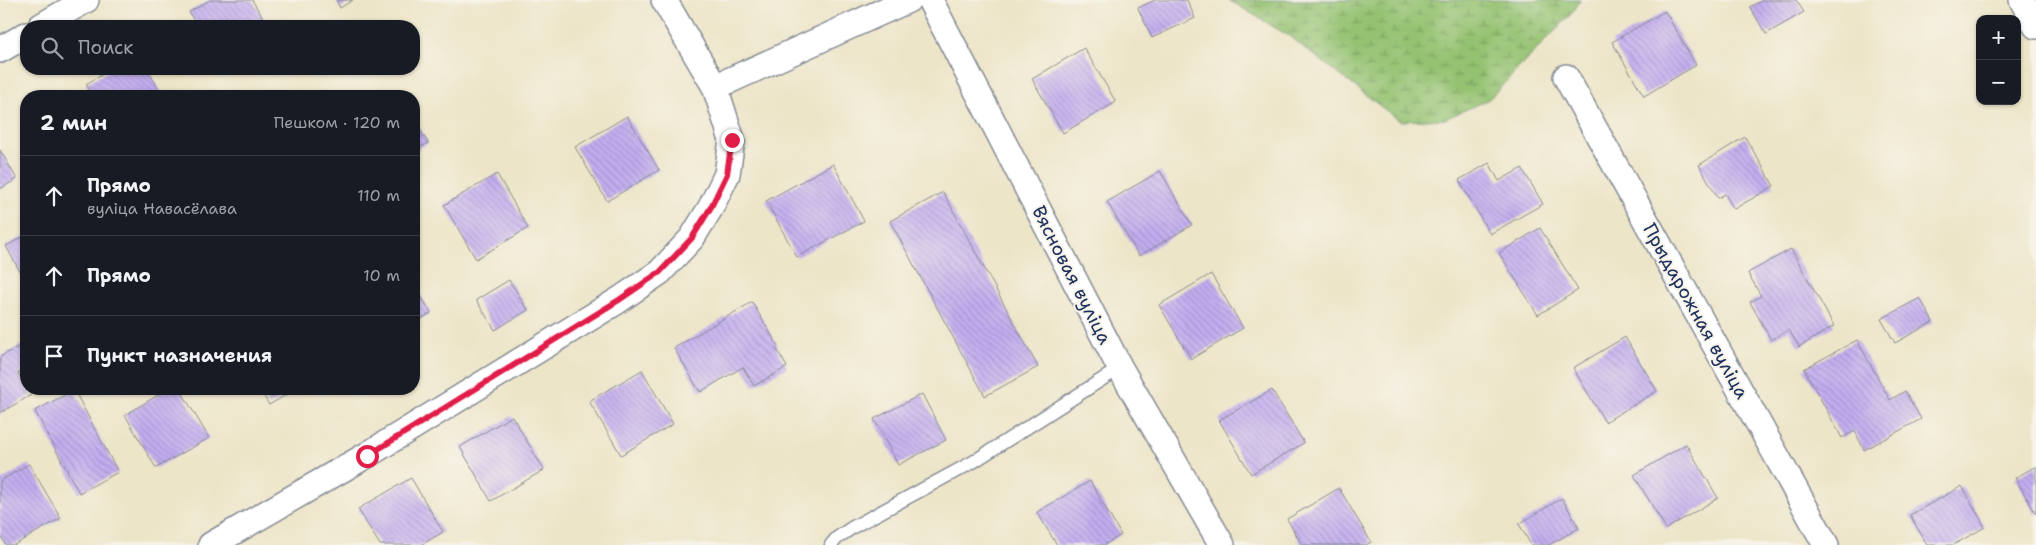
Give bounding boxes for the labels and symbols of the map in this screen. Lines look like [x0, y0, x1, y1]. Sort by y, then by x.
route end [721, 129, 744, 152]
street label: Вясновая вуліца [1026, 201, 1118, 349]
street label: Прыдарожная вуліца [1637, 219, 1755, 403]
route start [356, 445, 379, 468]

